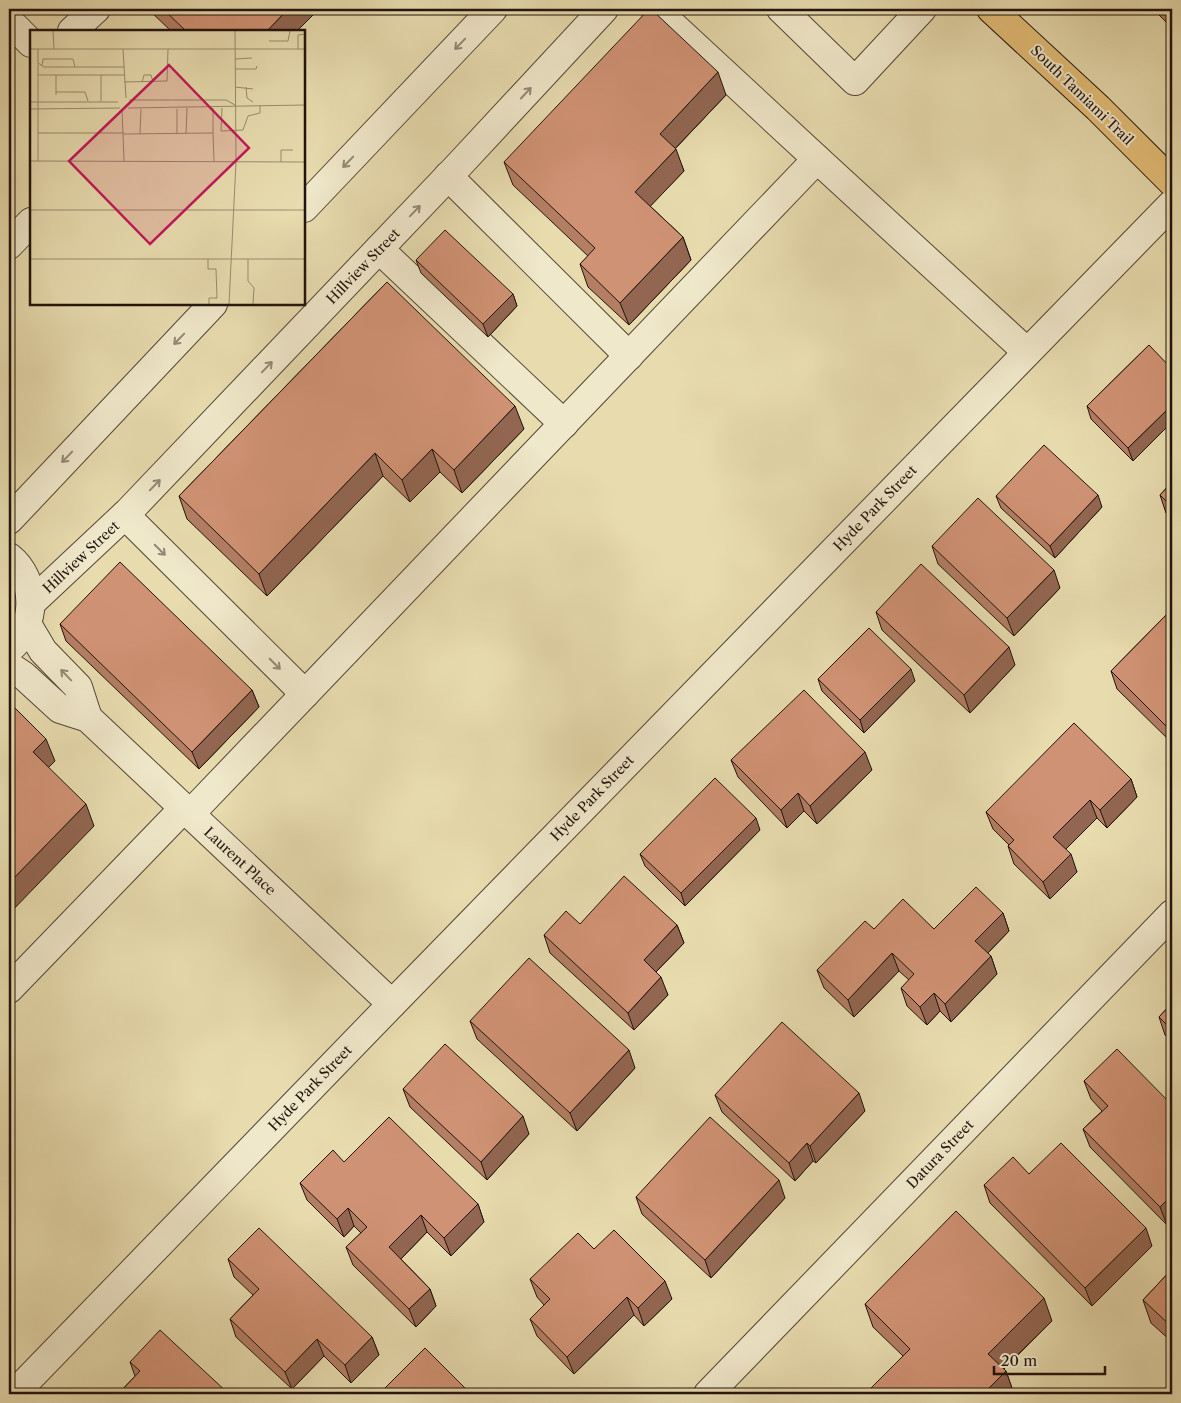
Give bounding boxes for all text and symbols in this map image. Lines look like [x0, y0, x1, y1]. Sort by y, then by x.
inset map [30, 30, 305, 305]
one-way arrow [454, 38, 466, 50]
street label: South Tamiami Trail [1027, 41, 1137, 149]
one-way arrow [520, 86, 532, 99]
one-way arrow [342, 155, 354, 168]
one-way arrow [409, 205, 421, 218]
street label: Hillview Street [322, 224, 404, 308]
one-way arrow [173, 333, 185, 345]
one-way arrow [261, 361, 273, 373]
one-way arrow [61, 450, 73, 463]
street label: Hyde Park Street [829, 461, 921, 555]
one-way arrow [148, 479, 160, 491]
street label: Hillview Street [39, 517, 123, 597]
one-way arrow [154, 544, 166, 556]
one-way arrow [269, 658, 281, 670]
one-way arrow [60, 669, 72, 682]
street label: Hyde Park Street [546, 751, 638, 845]
street label: Laurent Place [200, 823, 280, 899]
street label: Hyde Park Street [264, 1041, 356, 1135]
street label: Datura Street [903, 1116, 977, 1192]
scale bar [994, 1343, 1105, 1375]
text: 20 m [1001, 1351, 1037, 1370]

